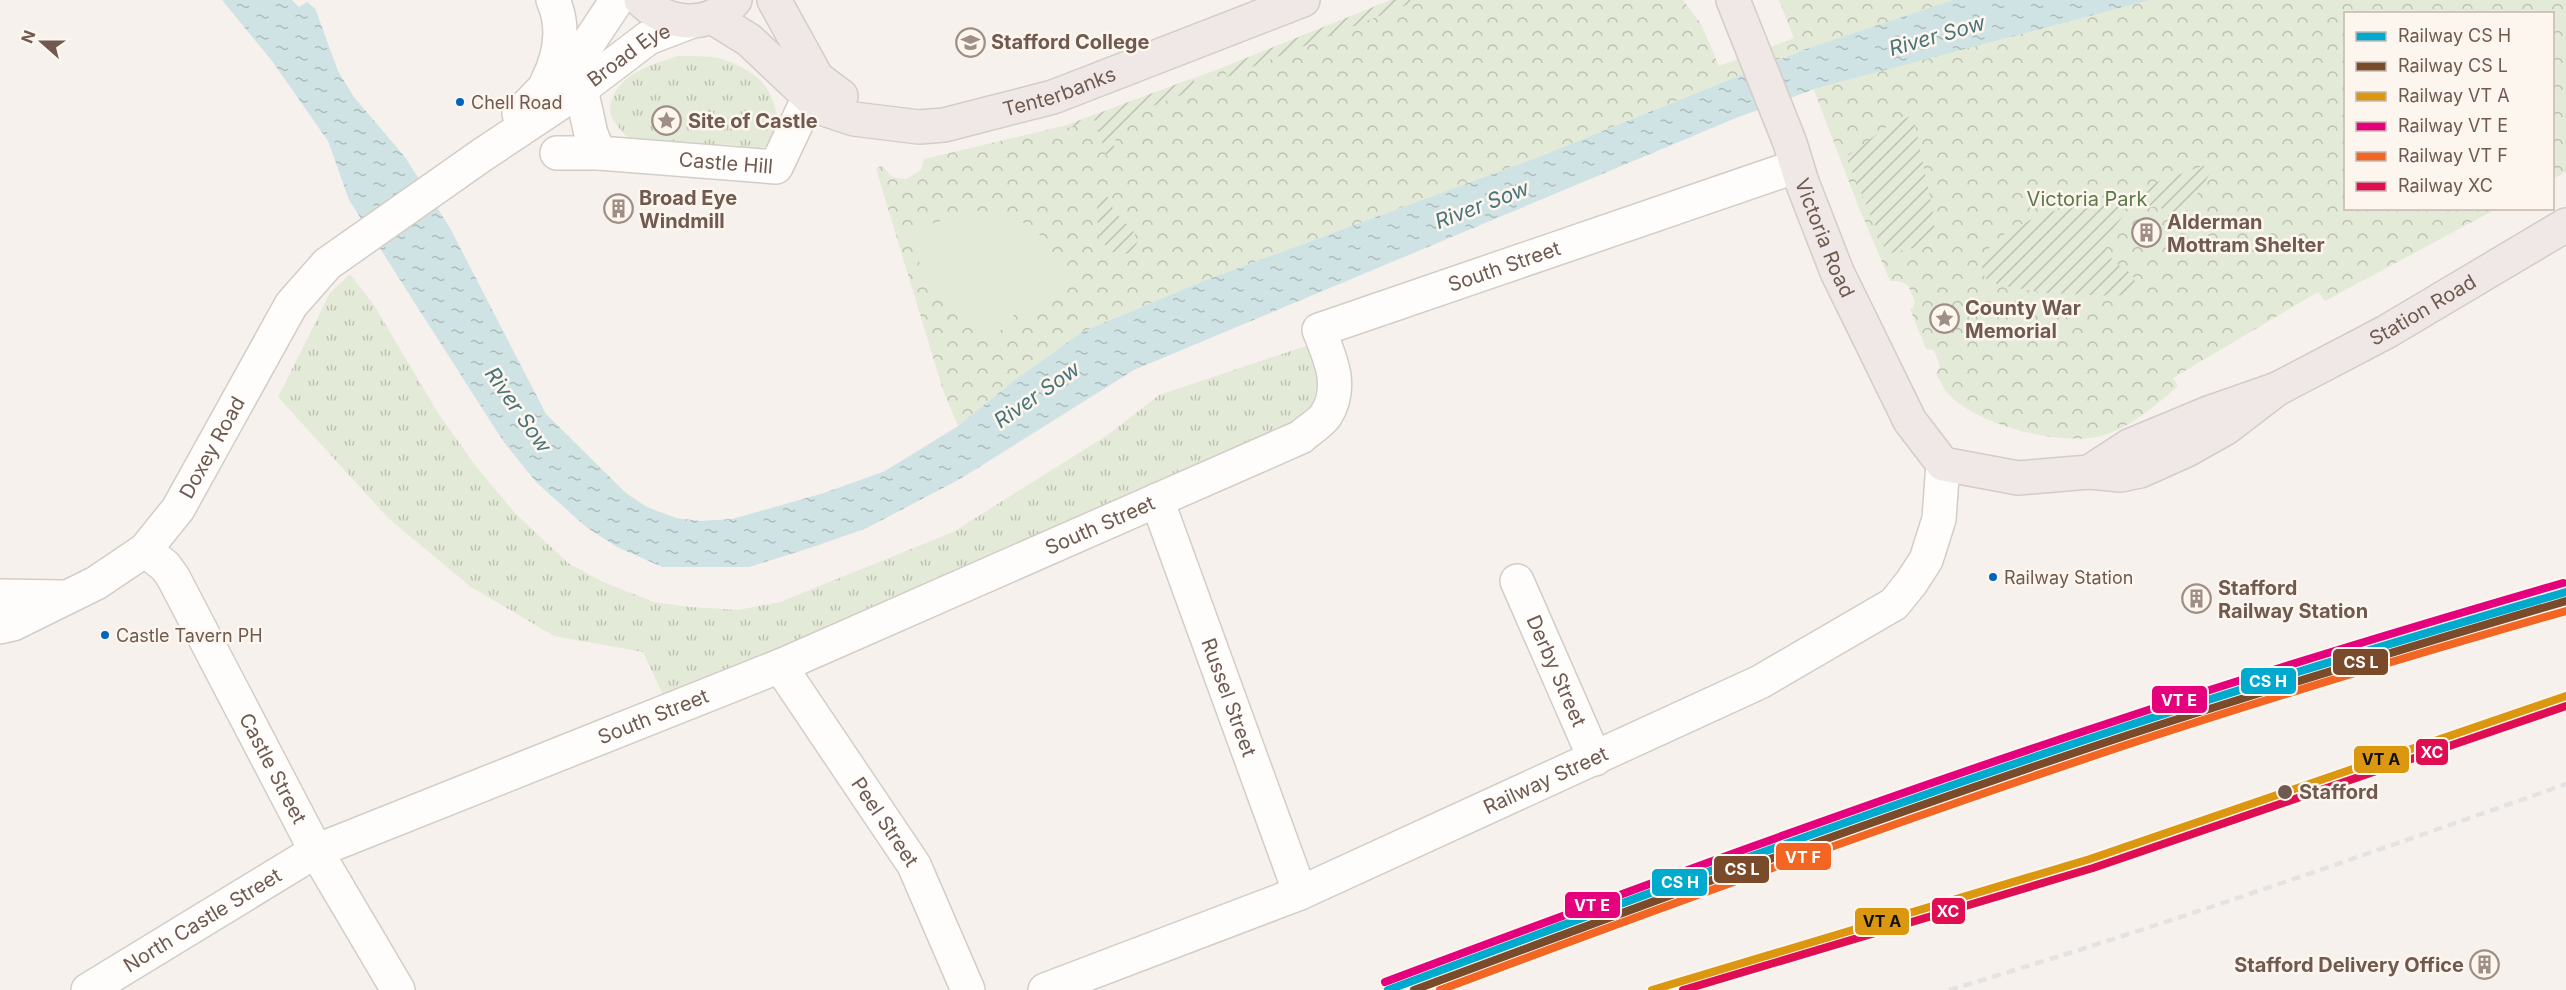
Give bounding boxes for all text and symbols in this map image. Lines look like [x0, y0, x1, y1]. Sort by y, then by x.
water label: River Sow [1886, 10, 1989, 61]
north arrow [12, 12, 72, 72]
legend [2344, 12, 2554, 210]
street label: Broad Eye [583, 19, 674, 92]
text: Railway CS H [2398, 25, 2511, 46]
school or university icon: Stafford College [954, 26, 986, 58]
text: N [16, 27, 40, 46]
place label: Stafford College [991, 30, 1150, 54]
text: Railway CS L [2398, 55, 2508, 76]
street label: Tenterbanks [1000, 62, 1119, 121]
text: Railway VT A [2398, 85, 2510, 106]
place label: Chell Road [471, 92, 563, 113]
marker: Chell Road [454, 96, 466, 108]
place icon: Site of Castle [651, 105, 683, 137]
place label: Site of Castle [688, 109, 818, 133]
text: Railway VT E [2398, 115, 2508, 136]
text: Railway VT F [2398, 145, 2508, 166]
street label: Castle Hill [678, 147, 774, 179]
water label: River Sow [1431, 175, 1533, 234]
street label: Victoria Road [1790, 175, 1860, 301]
text: Railway XC [2398, 175, 2493, 196]
place label: Broad Eye Windmill [639, 186, 737, 233]
park label: Victoria Park [2027, 187, 2147, 211]
building icon: Broad Eye Windmill [602, 193, 634, 225]
place label: Alderman Mottram Shelter [2167, 210, 2325, 257]
building icon: Alderman Mottram Shelter [2130, 217, 2162, 249]
street label: South Street [1445, 236, 1564, 297]
street label: Station Road [2365, 269, 2480, 351]
place label: County War Memorial [1965, 296, 2081, 343]
place icon: County War Memorial [1928, 303, 1960, 335]
water label: River Sow [989, 356, 1085, 433]
water label: River Sow [480, 362, 557, 458]
street label: Doxey Road [174, 392, 250, 503]
street label: South Street [1041, 491, 1159, 560]
place label: Railway Station [2004, 567, 2133, 588]
marker: Railway Station [1987, 571, 1999, 583]
place label: Stafford Railway Station [2218, 576, 2368, 623]
building icon: Stafford Railway Station [2181, 583, 2213, 615]
street label: Derby Street [1521, 611, 1591, 731]
place label: Castle Tavern PH [116, 625, 263, 646]
marker: Castle Tavern PH [99, 629, 111, 641]
street label: Russel Street [1196, 635, 1262, 760]
line badge: CS L [2332, 648, 2389, 676]
text: CS L [2343, 652, 2379, 672]
line badge: CS H [2240, 667, 2297, 695]
text: CS H [2249, 671, 2287, 691]
street label: South Street [594, 684, 712, 749]
line badge: VT E [2151, 685, 2208, 714]
text: VT E [2161, 690, 2197, 710]
street label: Castle Street [234, 709, 312, 828]
line badge: XC [2415, 738, 2449, 766]
street label: Railway Street [1479, 741, 1612, 819]
text: XC [2421, 742, 2444, 762]
line badge: VT A [2353, 745, 2410, 774]
text: VT A [2362, 749, 2400, 769]
street label: Peel Street [846, 773, 924, 872]
place label: Stafford [2299, 780, 2378, 804]
marker: Stafford [2276, 783, 2294, 801]
line badge: VT F [1775, 842, 1832, 871]
text: VT F [1785, 847, 1821, 867]
line badge: CS L [1713, 855, 1770, 884]
text: CS L [1724, 859, 1760, 879]
street label: North Castle Street [119, 863, 286, 977]
line badge: CS H [1651, 868, 1708, 897]
text: CS H [1661, 872, 1699, 892]
line badge: VT E [1564, 891, 1621, 919]
text: VT E [1574, 895, 1610, 915]
line badge: XC [1931, 897, 1966, 925]
text: XC [1937, 901, 1960, 921]
line badge: VT A [1854, 907, 1910, 936]
text: VT A [1863, 911, 1901, 931]
building icon: Stafford Delivery Office [2469, 949, 2501, 981]
place label: Stafford Delivery Office [2234, 953, 2464, 977]

